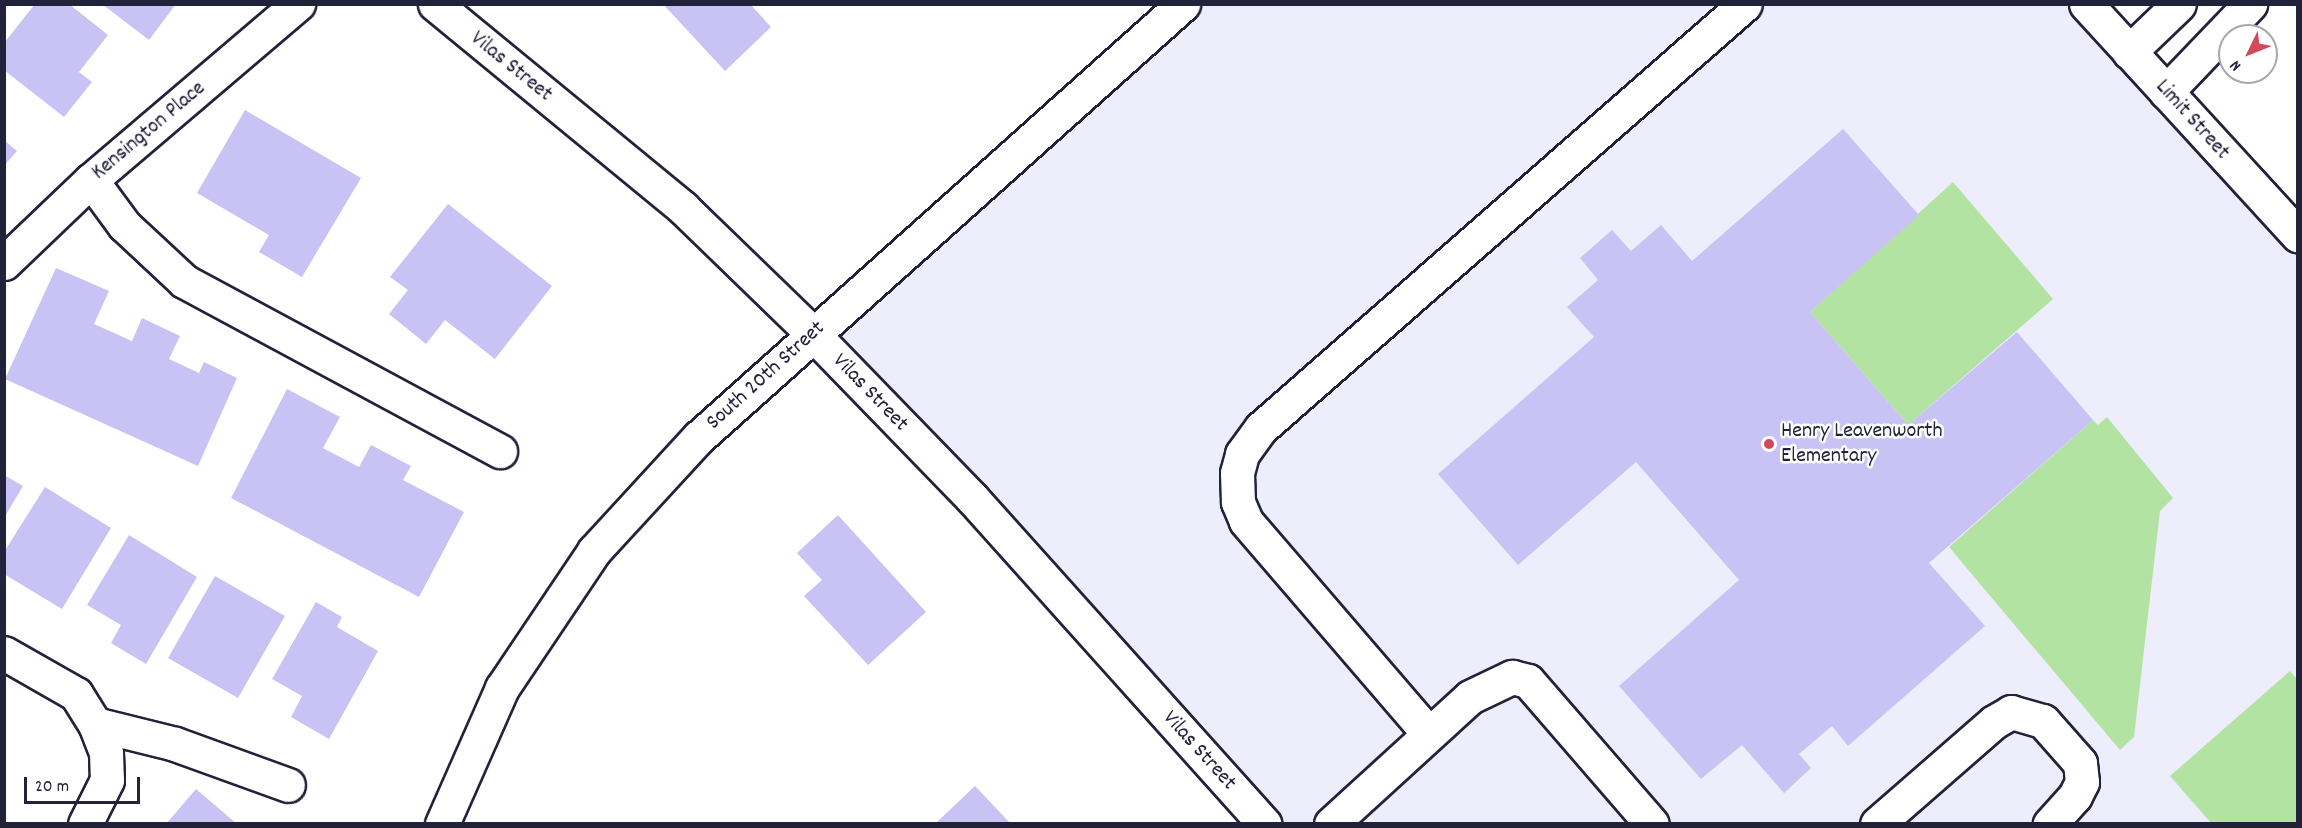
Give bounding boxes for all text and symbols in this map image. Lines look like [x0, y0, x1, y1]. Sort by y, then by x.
north arrow [2218, 24, 2278, 84]
street label: Vilas Street [465, 26, 557, 108]
text: N [2225, 55, 2247, 76]
street label: Limit Street [2149, 74, 2235, 166]
street label: Kensington Place [87, 76, 211, 186]
street label: South 20th Street [701, 316, 831, 436]
street label: Vilas Street [826, 349, 914, 437]
place label: Henry Leavenworth Elementary [1781, 418, 1943, 470]
marker: Henry Leavenworth Elementary [1762, 437, 1776, 451]
street label: Vilas Street [1156, 706, 1242, 796]
scale bar [27, 765, 142, 803]
text: 20 m [35, 775, 69, 800]

